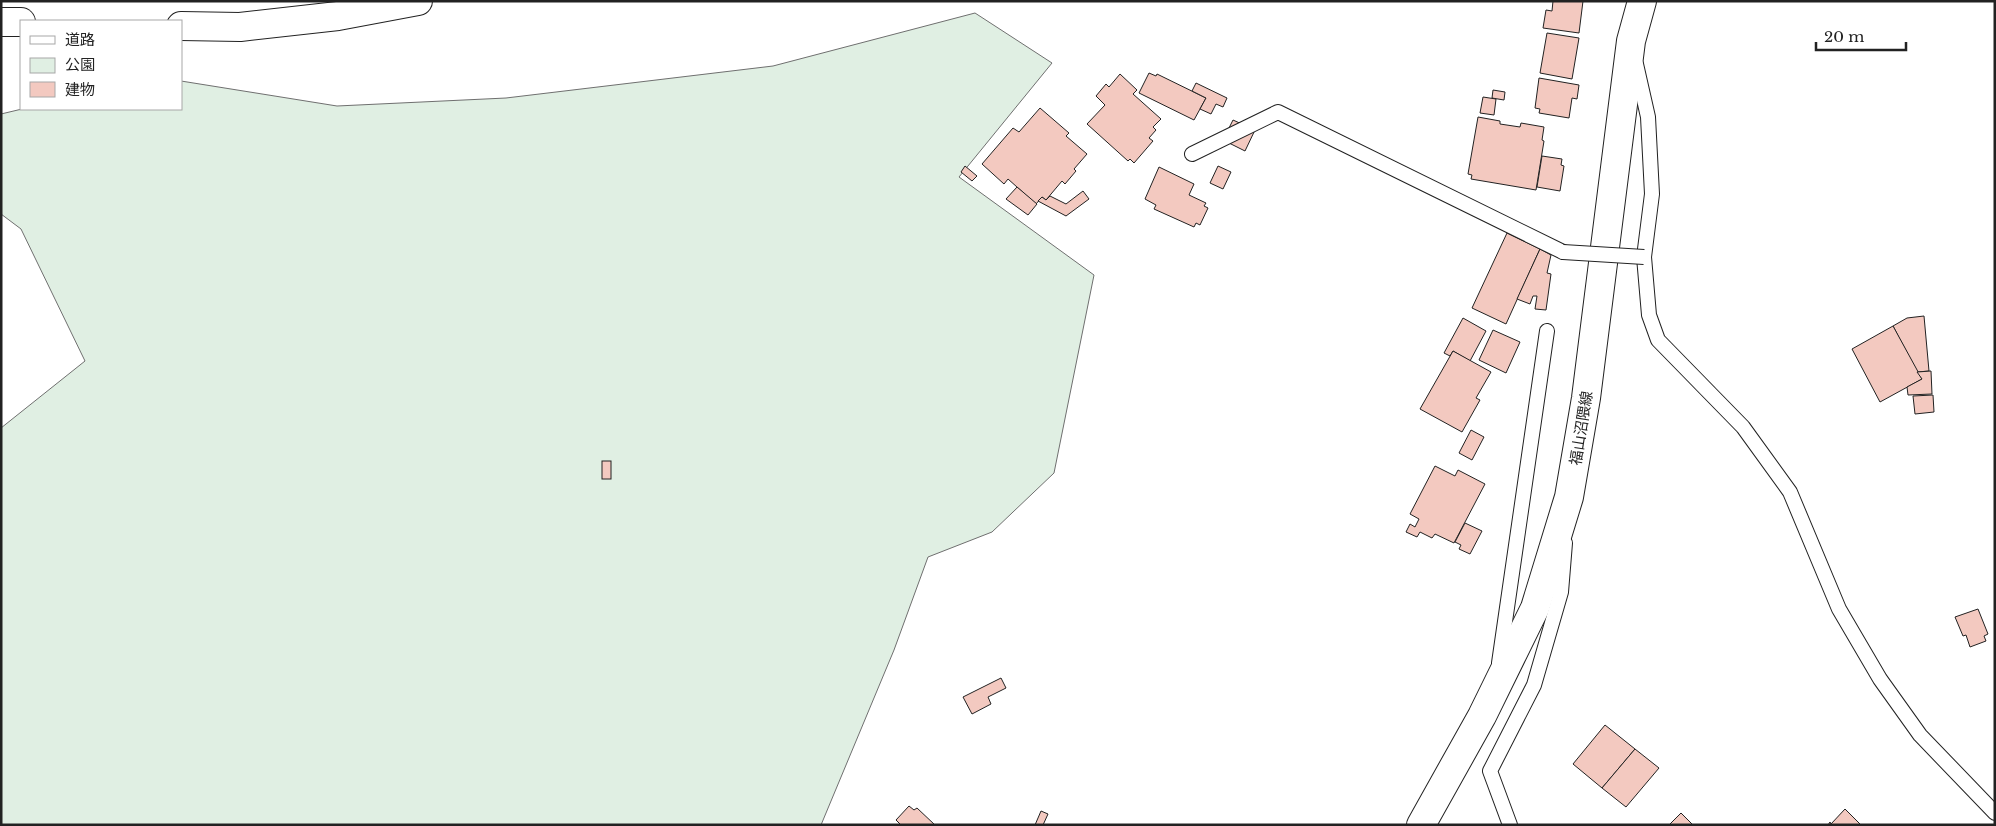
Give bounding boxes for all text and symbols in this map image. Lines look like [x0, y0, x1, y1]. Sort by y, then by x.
legend [20, 20, 182, 110]
scale bar [1816, 20, 1906, 52]
text: 20 m [1824, 27, 1864, 46]
text: 道路 [65, 30, 95, 49]
text: 公園 [65, 55, 95, 74]
text: 建物 [65, 80, 95, 99]
street label: 福山沼隈線 [1566, 389, 1596, 467]

